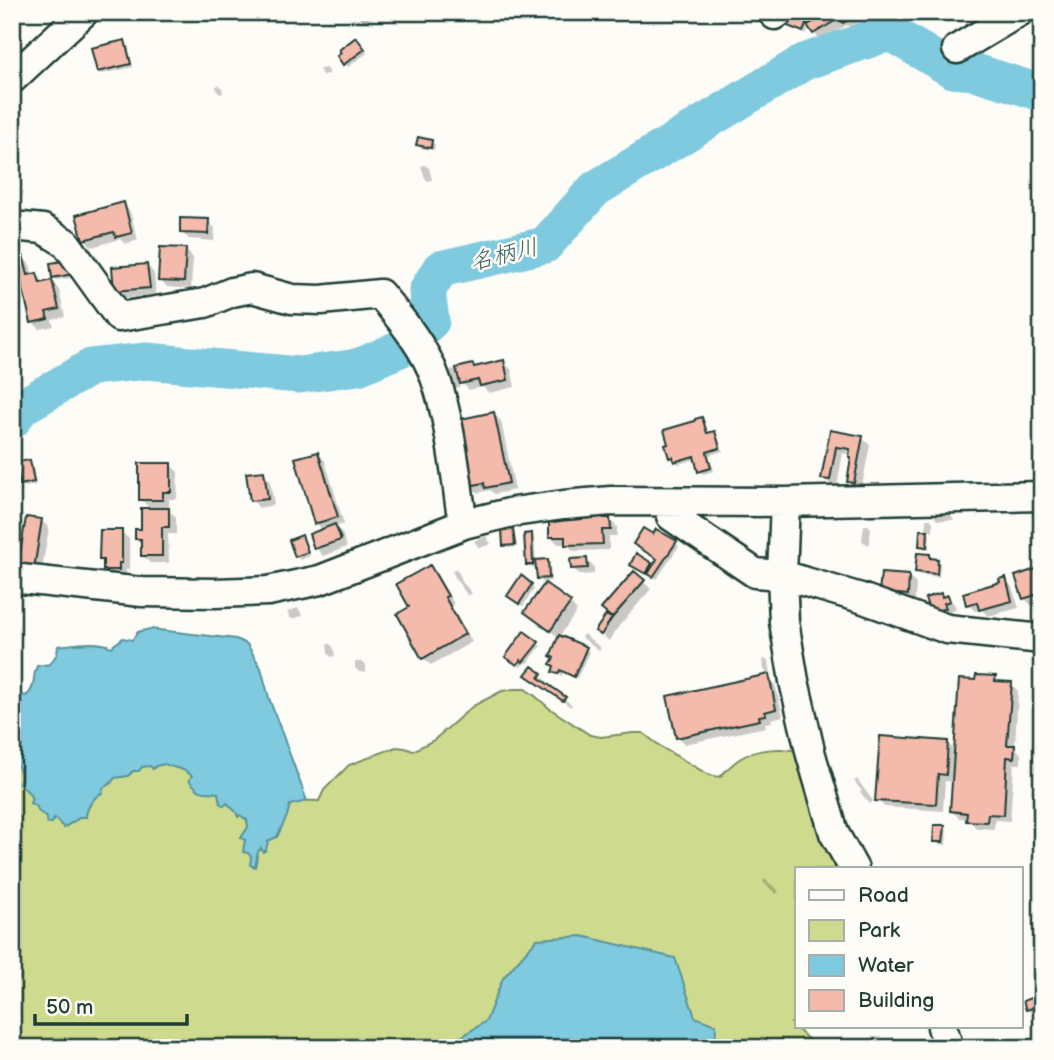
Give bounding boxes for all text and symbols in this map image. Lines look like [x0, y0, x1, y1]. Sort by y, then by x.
water label: 名柄川 [467, 233, 541, 277]
legend [795, 867, 1023, 1028]
text: Road [858, 883, 909, 908]
text: Park [858, 918, 901, 943]
text: Water [858, 953, 914, 978]
scale bar [35, 983, 187, 1027]
text: Building [858, 988, 934, 1013]
text: 50 m [46, 995, 93, 1020]

